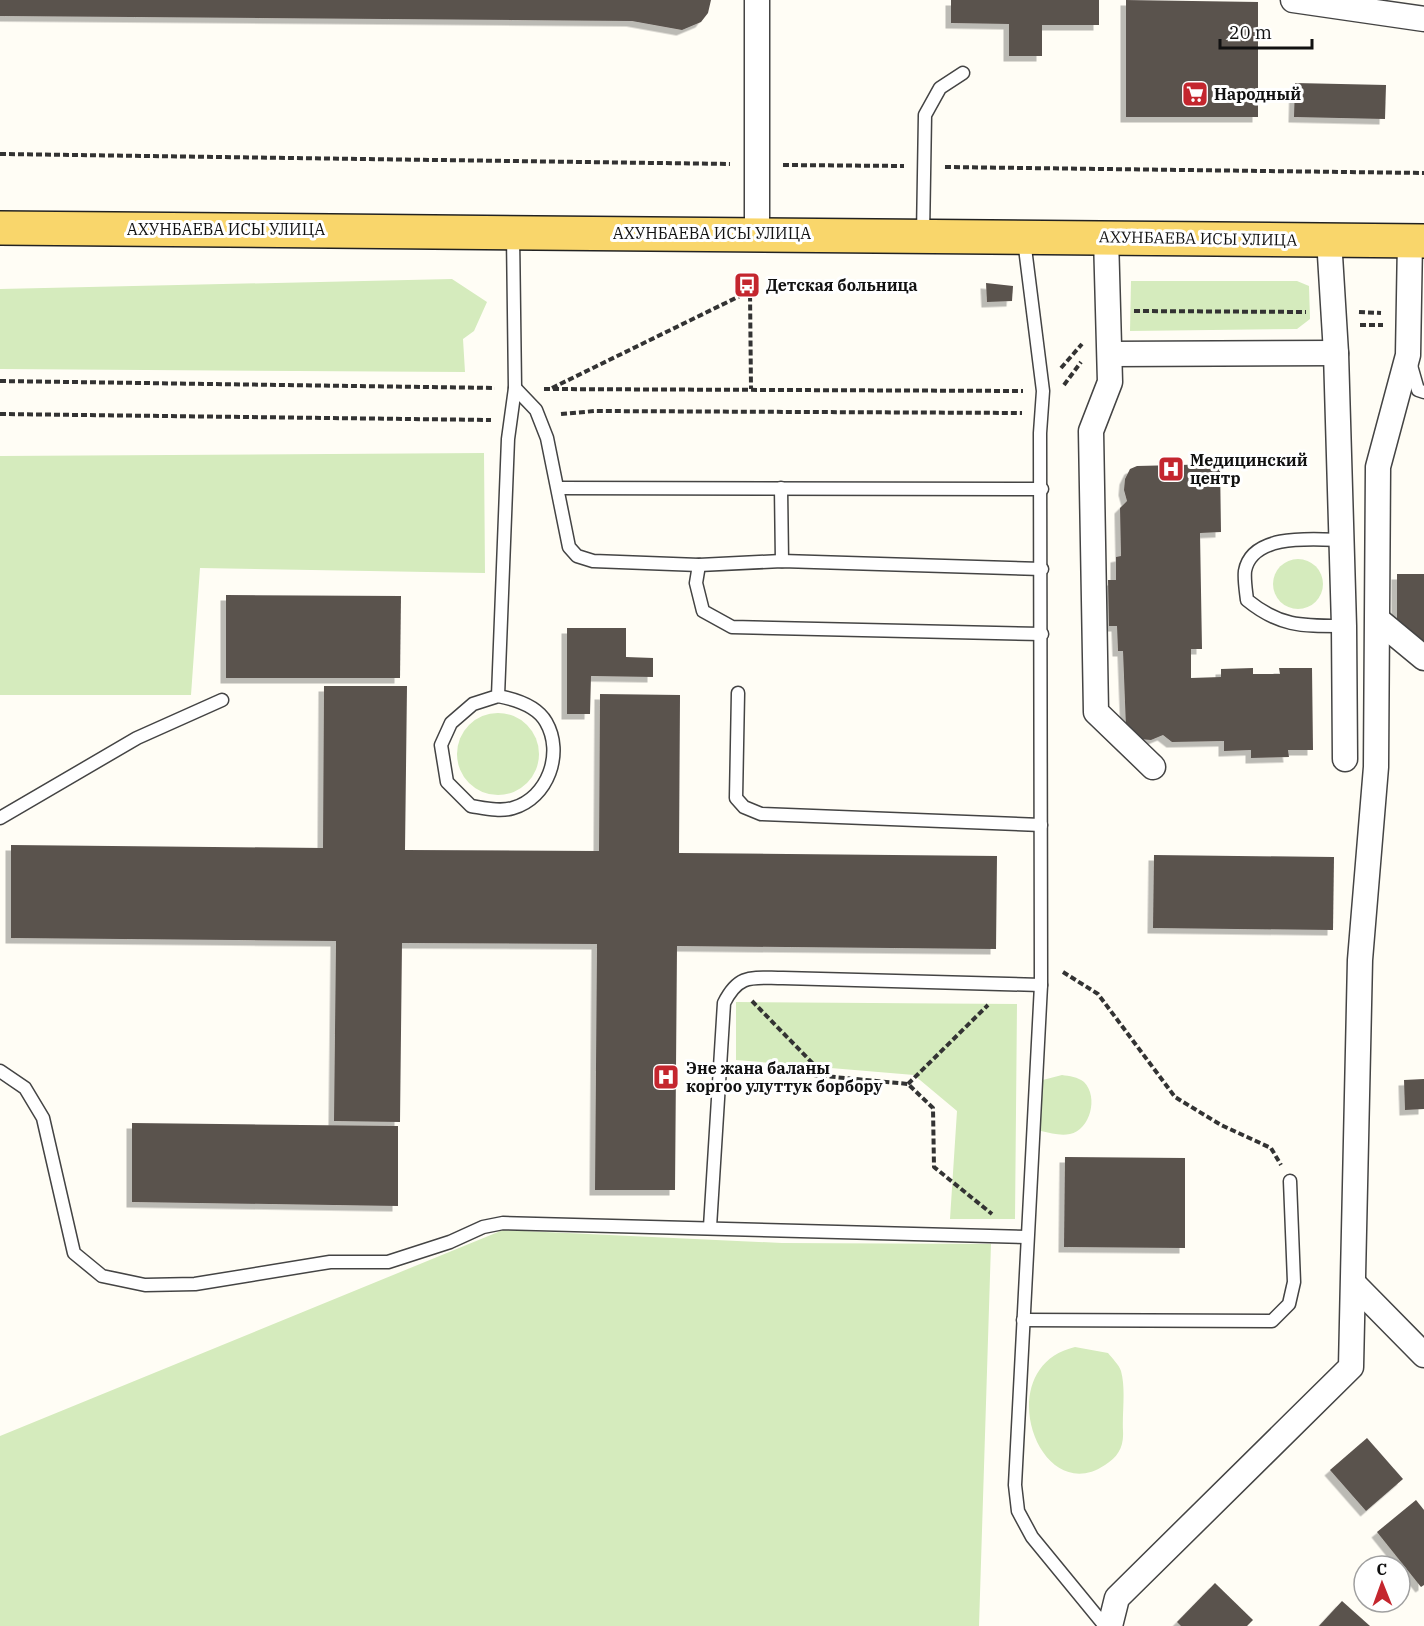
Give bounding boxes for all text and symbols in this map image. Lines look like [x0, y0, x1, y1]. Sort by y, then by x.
scale bar [1220, 12, 1312, 50]
text: 20 m [1229, 21, 1272, 44]
supermarket icon: Народный [1180, 79, 1210, 109]
place label: Народный [1214, 84, 1301, 104]
street label: АХУНБАЕВА ИСЫ УЛИЦА [127, 219, 325, 239]
street label: АХУНБАЕВА ИСЫ УЛИЦА [613, 223, 811, 243]
street label: АХУНБАЕВА ИСЫ УЛИЦА [1099, 226, 1297, 250]
bus stop icon: Детская больница [732, 270, 762, 300]
place label: Детская больница [766, 275, 918, 295]
place label: Медицинский центр [1190, 450, 1308, 488]
hospital icon: Медицинский центр [1156, 454, 1186, 484]
place label: Эне жана баланы коргоо улуттук борбору [686, 1058, 883, 1096]
hospital icon: Эне жана баланы коргоо улуттук борбору [651, 1062, 681, 1092]
north arrow [1352, 1554, 1412, 1614]
text: С [1376, 1559, 1387, 1579]

